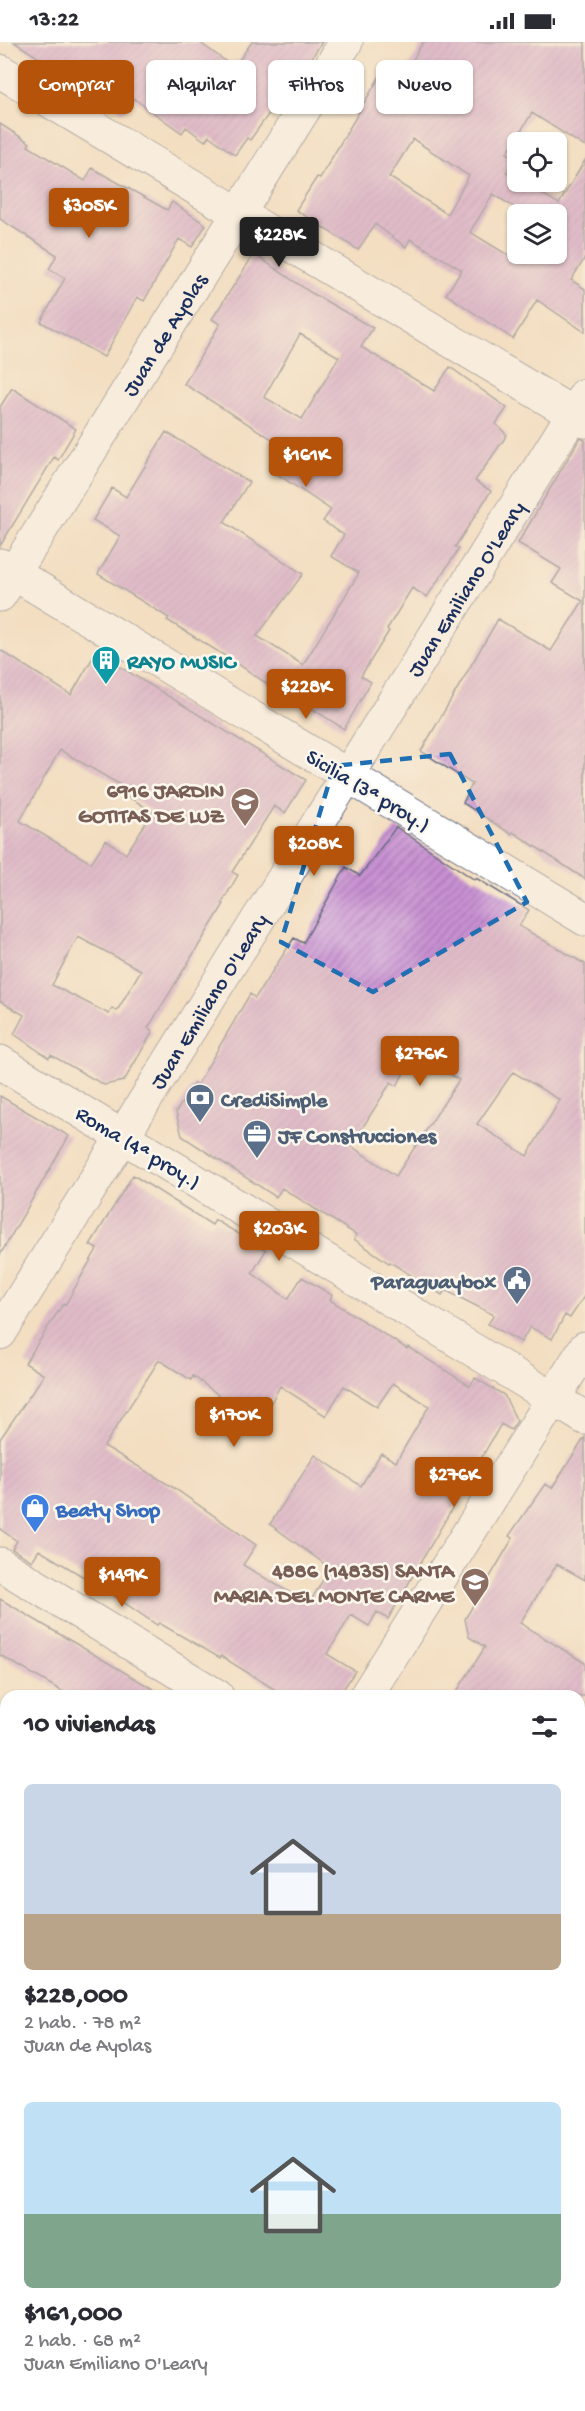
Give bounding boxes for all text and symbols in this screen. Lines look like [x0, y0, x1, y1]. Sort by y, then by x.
text: 13:22 [30, 8, 79, 34]
chip: Comprar [18, 60, 134, 114]
chip: Alquilar [146, 60, 256, 114]
chip: Filtros [268, 60, 364, 114]
chip: Nuevo [376, 60, 473, 114]
map controls [507, 132, 567, 264]
button: locate [507, 132, 567, 192]
pin: $305K [47, 188, 131, 239]
text: $305K [63, 196, 115, 219]
button: layers [507, 204, 567, 264]
pin: $228K [237, 217, 321, 268]
text: $228K [254, 225, 304, 248]
street label: Juan de Ayolas [119, 269, 215, 402]
pin: $161K [264, 437, 348, 488]
text: $161K [283, 445, 329, 468]
street label: Juan Emiliano O'Leary [404, 497, 533, 683]
building icon: RAYO MUSIC [90, 644, 122, 686]
place label: RAYO MUSIC [126, 651, 238, 677]
pin: $228K [264, 669, 348, 720]
text: $228K [281, 677, 331, 700]
street label: Sicilia (3ª proy.) [300, 745, 434, 840]
place label: 6916 JARDIN GOTITAS DE LUZ [78, 780, 225, 831]
school or university icon: 6916 JARDIN GOTITAS DE LUZ [229, 786, 261, 828]
pin: $208K [272, 826, 356, 877]
text: $208K [288, 834, 340, 857]
street label: Juan Emiliano O'Leary [146, 910, 275, 1095]
pin: $276K [378, 1036, 462, 1087]
text: $276K [395, 1044, 445, 1067]
bank icon: CrediSimple [184, 1082, 216, 1124]
place label: CrediSimple [220, 1089, 328, 1115]
street label: Roma (4ª proy.) [70, 1102, 204, 1197]
office icon: JF Construcciones [241, 1118, 273, 1160]
place label: JF Construcciones [277, 1125, 438, 1151]
pin: $203K [237, 1211, 321, 1262]
text: $203K [253, 1219, 305, 1242]
public building icon: Paraguaybox [501, 1264, 533, 1306]
place label: Paraguaybox [370, 1271, 496, 1297]
pin: $170K [192, 1397, 276, 1448]
text: $170K [209, 1405, 259, 1428]
pin: $276K [412, 1457, 496, 1508]
text: $276K [429, 1465, 479, 1488]
shop icon: Beaty Shop [19, 1492, 51, 1534]
place label: Beaty Shop [55, 1499, 160, 1525]
pin: $149K [80, 1557, 164, 1608]
place label: 4886 (14835) SANTA MARIA DEL MONTE CARME [214, 1560, 456, 1611]
text: $149K [98, 1565, 146, 1588]
school or university icon: 4886 (14835) SANTA MARIA DEL MONTE CARME [459, 1566, 491, 1608]
icon: filters [528, 1710, 561, 1743]
text: 10 viviendas [24, 1711, 155, 1742]
icon: home [239, 1823, 347, 1931]
text: $228,000 [24, 1982, 128, 2013]
text: 2 hab. · 78 m² [24, 2013, 141, 2036]
text: Juan de Ayolas [24, 2036, 151, 2059]
icon: home [239, 2141, 347, 2249]
text: $161,000 [24, 2300, 122, 2331]
text: 2 hab. · 68 m² [24, 2331, 141, 2354]
text: Juan Emiliano O'Leary [24, 2354, 208, 2377]

